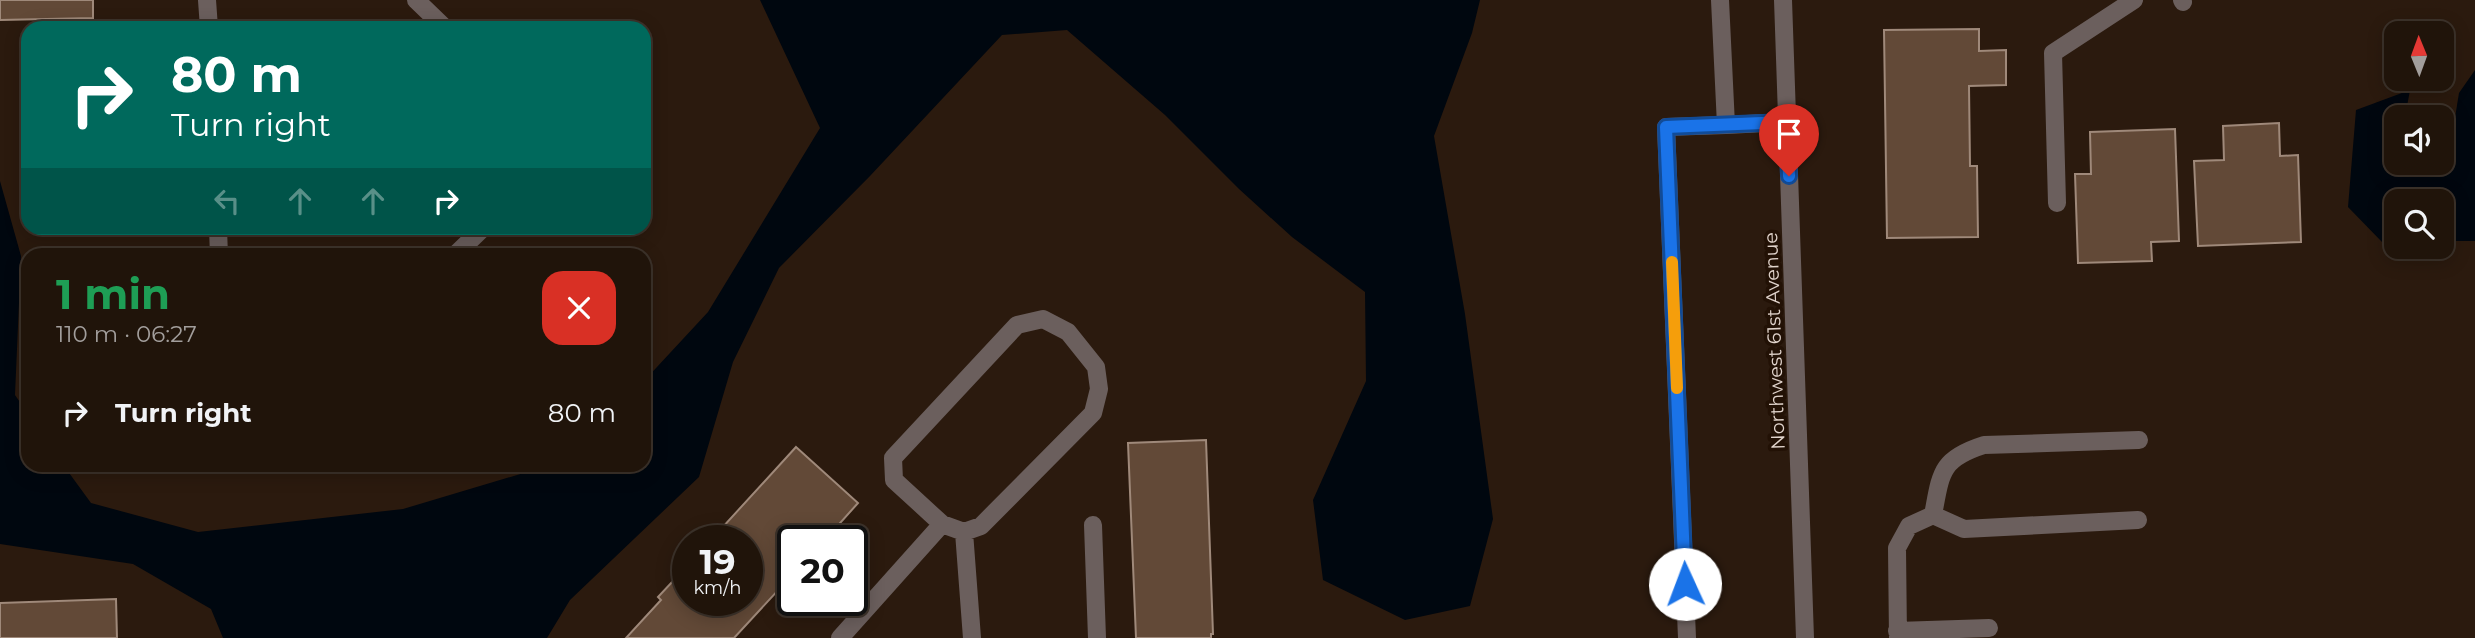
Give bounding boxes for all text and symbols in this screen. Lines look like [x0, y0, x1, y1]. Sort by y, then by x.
north arrow [2384, 21, 2454, 91]
map controls [2384, 21, 2454, 259]
text: 80 m [171, 45, 302, 104]
icon: right [56, 49, 147, 140]
pin [1759, 104, 1819, 176]
text: Turn right [171, 105, 331, 144]
button: sound [2384, 105, 2454, 175]
icon: arrive [1770, 115, 1808, 153]
icon: left [208, 182, 246, 220]
icon: ahead [281, 182, 319, 220]
icon: ahead [354, 182, 392, 220]
icon: right [427, 182, 465, 220]
button: search [2384, 189, 2454, 259]
street label: Northwest 61st Avenue [1759, 232, 1790, 450]
text: 1 min [56, 268, 170, 320]
button: close [542, 271, 616, 345]
text: 110 m · 06:27 [56, 320, 197, 348]
icon: right [56, 394, 94, 432]
text: Turn right [115, 397, 251, 429]
text: 80 m [548, 397, 616, 429]
speed limit sign: 20 [777, 525, 868, 616]
text: 19 [699, 540, 736, 583]
position arrow [1648, 547, 1722, 621]
text: km/h [693, 577, 742, 599]

